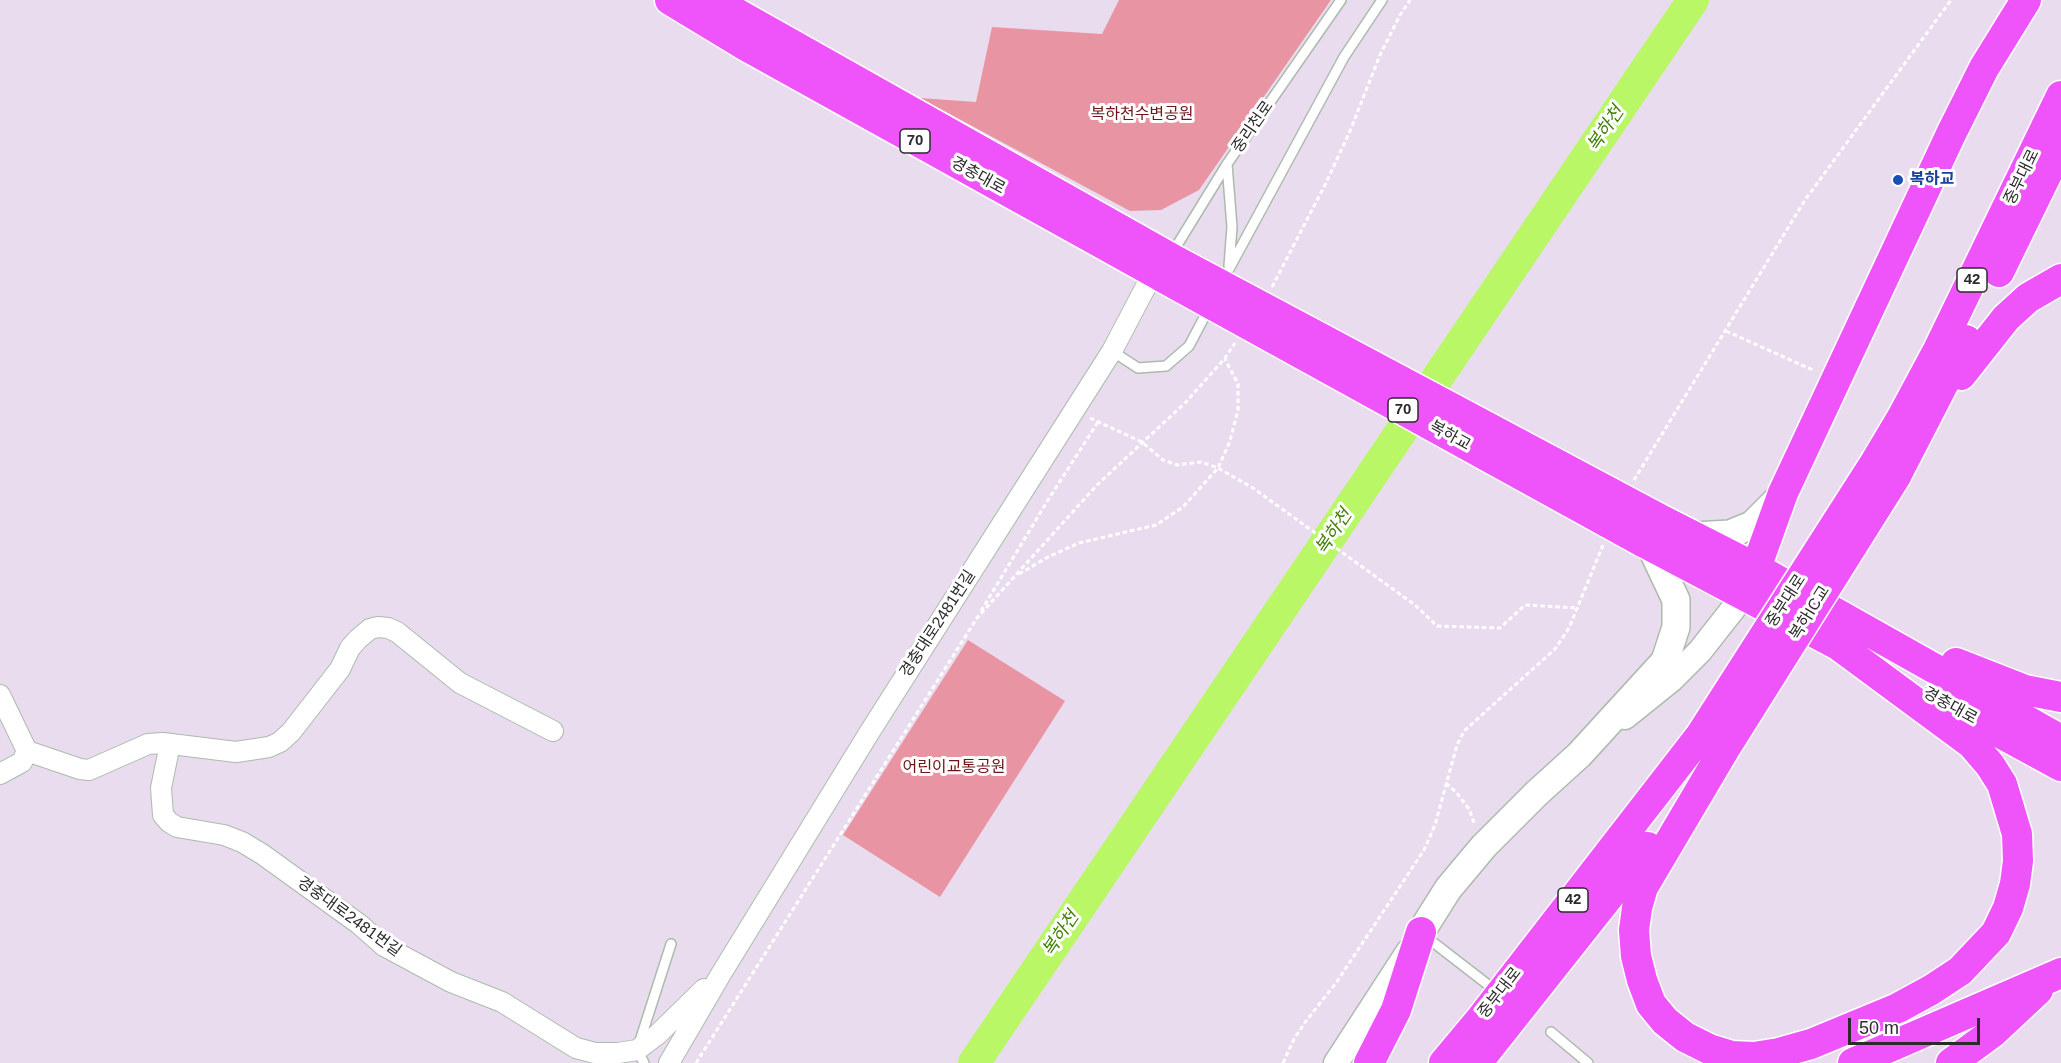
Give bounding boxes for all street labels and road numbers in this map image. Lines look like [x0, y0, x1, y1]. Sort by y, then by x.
street label: 중리천로 [1228, 97, 1278, 157]
road number: 70 [900, 129, 930, 153]
street label: 중부대로 [2000, 146, 2044, 208]
street label: 경충대로 [948, 153, 1008, 199]
road number: 42 [1957, 268, 1987, 292]
road number: 70 [1388, 398, 1418, 422]
street label: 복하교 [1426, 417, 1474, 455]
street label: 경충대로2481번길 [896, 567, 980, 681]
street label: 중부대로 [1762, 571, 1810, 631]
street label: 복하IC교 [1786, 582, 1834, 644]
street label: 경충대로 [1920, 683, 1980, 729]
street label: 경충대로2481번길 [293, 873, 405, 961]
road number: 42 [1558, 888, 1588, 912]
street label: 중부대로 [1474, 964, 1526, 1022]

